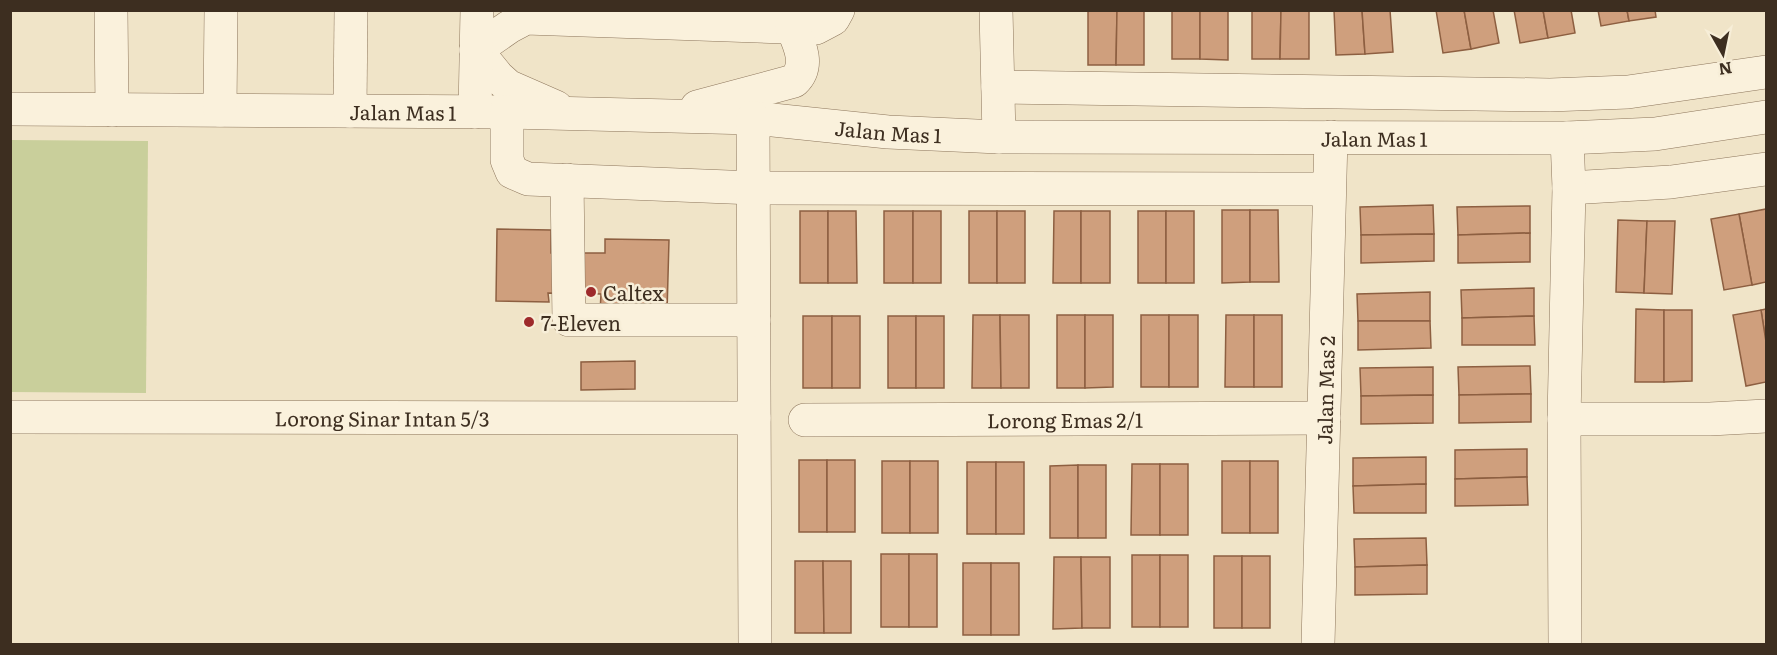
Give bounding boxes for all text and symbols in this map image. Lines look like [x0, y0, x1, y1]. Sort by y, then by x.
north arrow [1693, 24, 1753, 84]
text: N [1717, 57, 1734, 83]
street label: Jalan Mas 1 [349, 96, 457, 127]
street label: Jalan Mas 1 [833, 112, 942, 149]
street label: Jalan Mas 1 [1320, 123, 1428, 153]
place label: Caltex [603, 277, 664, 307]
marker: Caltex [584, 285, 598, 299]
place label: 7-Eleven [541, 307, 621, 337]
marker: 7-Eleven [522, 315, 536, 329]
street label: Jalan Mas 2 [1308, 335, 1341, 445]
street label: Lorong Sinar Intan 5/3 [274, 402, 490, 433]
street label: Lorong Emas 2/1 [987, 404, 1143, 434]

